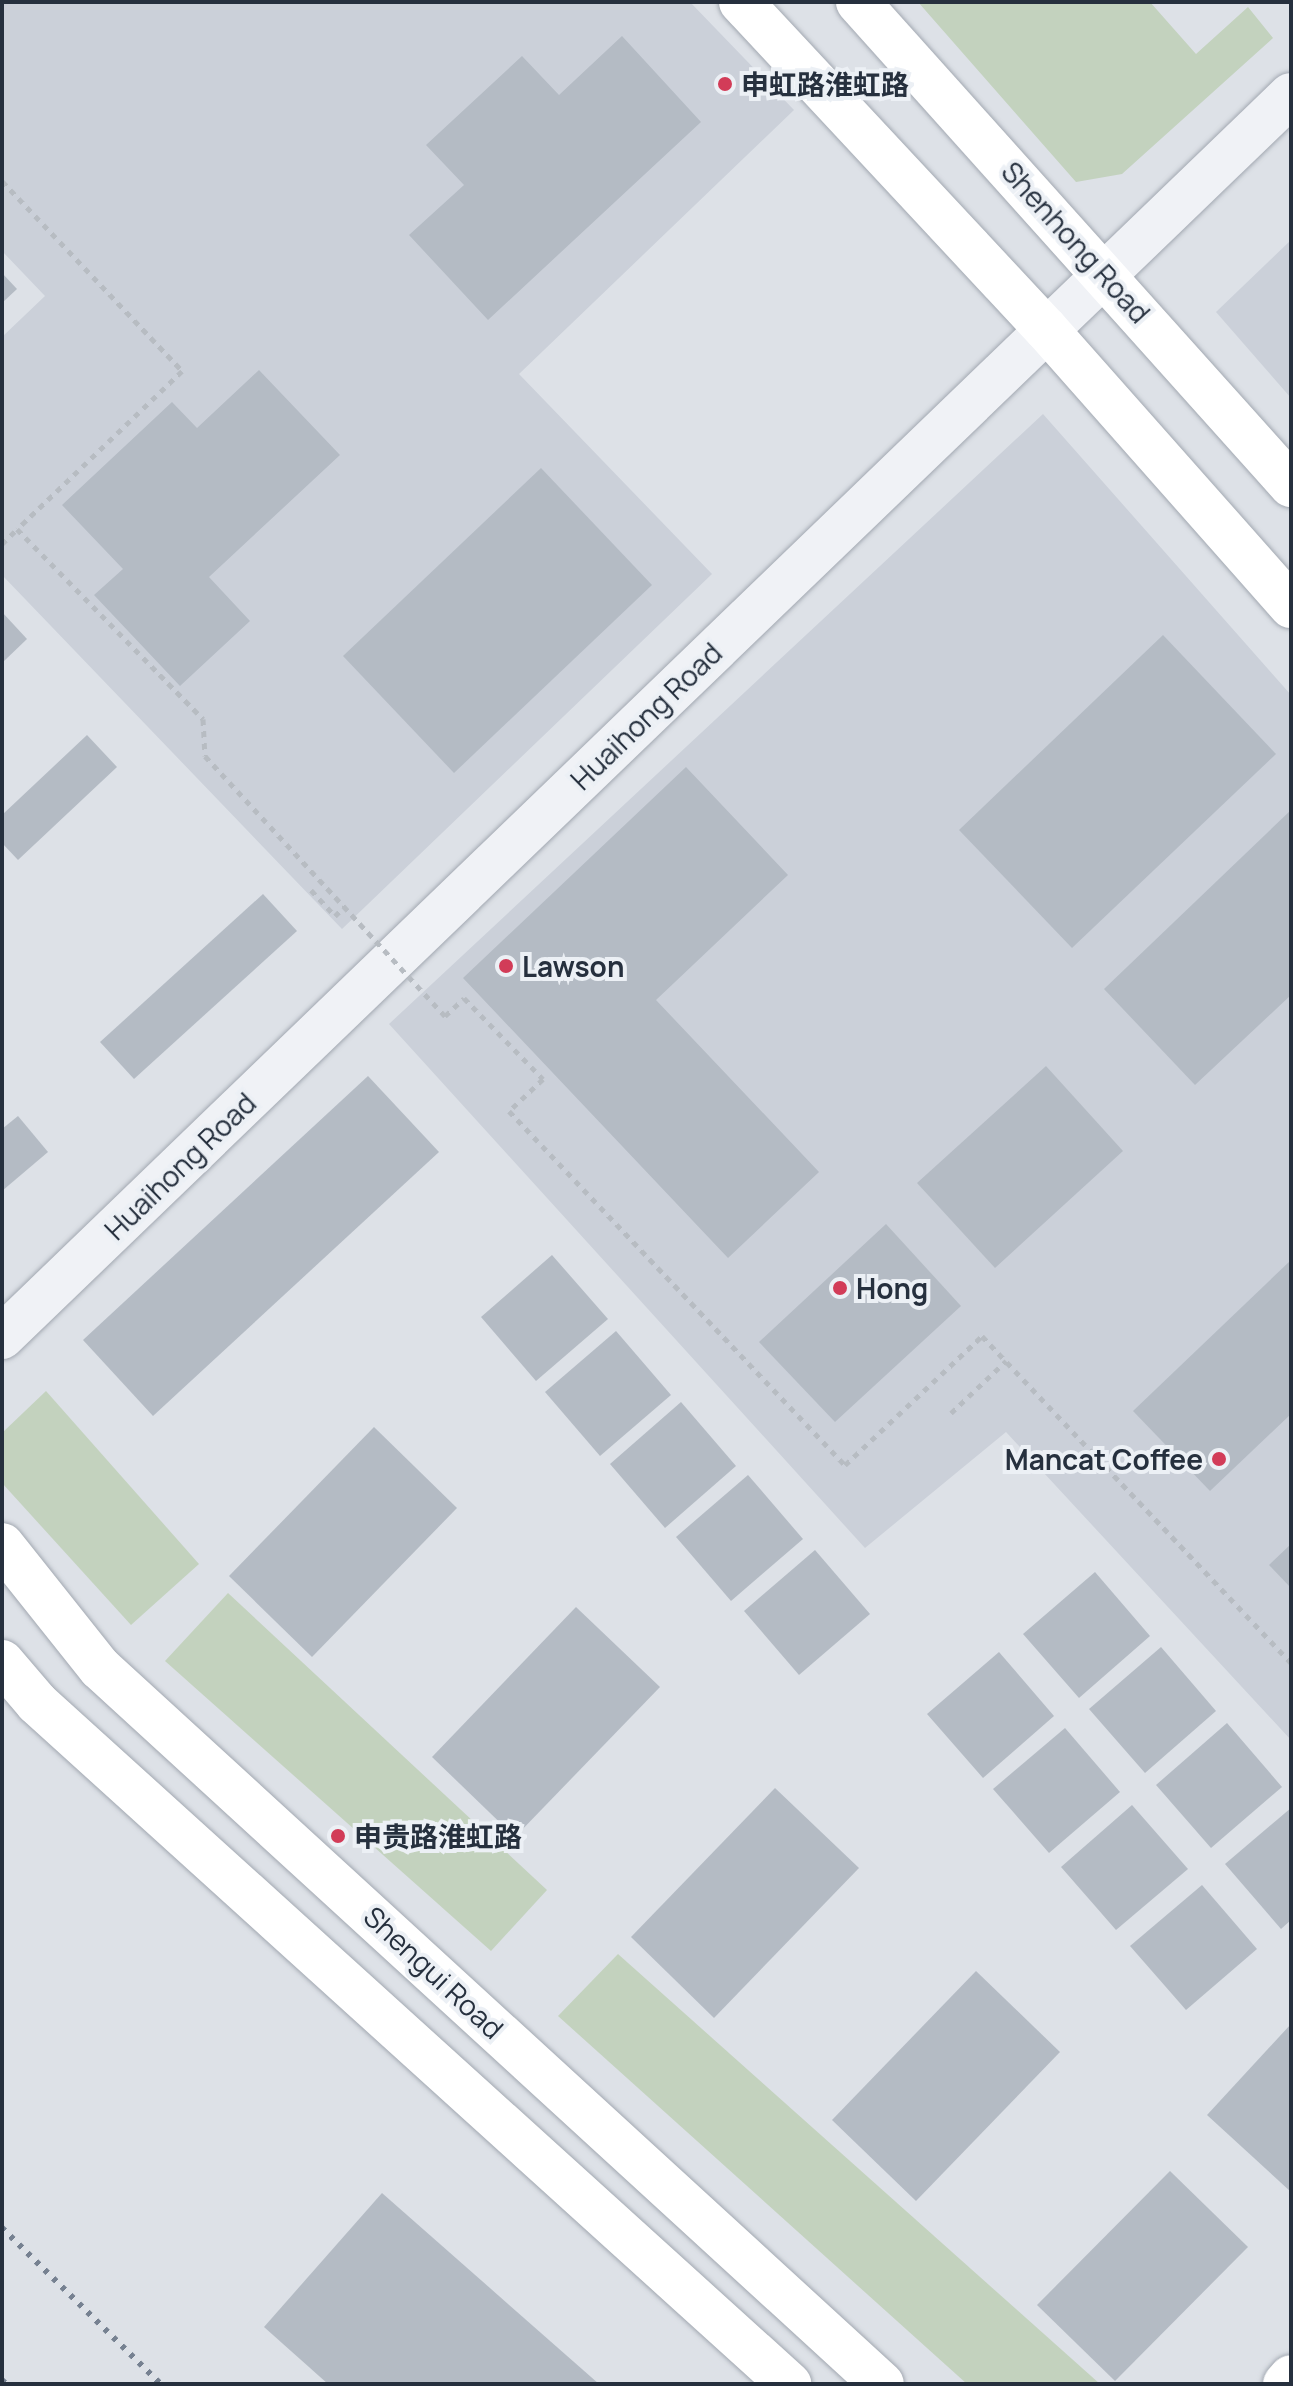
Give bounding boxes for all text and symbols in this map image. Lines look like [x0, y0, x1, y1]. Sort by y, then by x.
place label: 申虹路淮虹路 [741, 67, 909, 101]
marker: 申虹路淮虹路 [716, 75, 734, 93]
street label: Shenhong Road [995, 155, 1157, 329]
street label: Huaihong Road [564, 636, 728, 796]
place label: Lawson [522, 949, 624, 983]
marker: Lawson [497, 957, 515, 975]
street label: Huaihong Road [98, 1086, 262, 1246]
place label: Hong [856, 1271, 928, 1305]
marker: Hong [831, 1279, 849, 1297]
place label: Mancat Coffee [1005, 1442, 1203, 1476]
marker: Mancat Coffee [1210, 1450, 1228, 1468]
place label: 申贵路淮虹路 [354, 1819, 522, 1853]
marker: 申贵路淮虹路 [329, 1827, 347, 1845]
street label: Shengui Road [357, 1899, 511, 2045]

